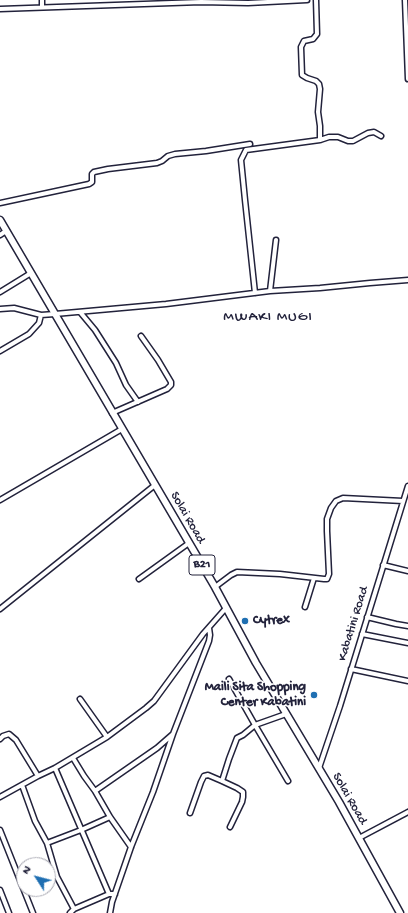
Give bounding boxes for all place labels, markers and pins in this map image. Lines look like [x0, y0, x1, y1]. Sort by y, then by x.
place label: Cytrex [253, 613, 290, 629]
marker: Cytrex [240, 616, 250, 626]
place label: Maili Sita Shopping Center Kabatini [205, 680, 306, 711]
marker: Maili Sita Shopping Center Kabatini [309, 690, 319, 700]

